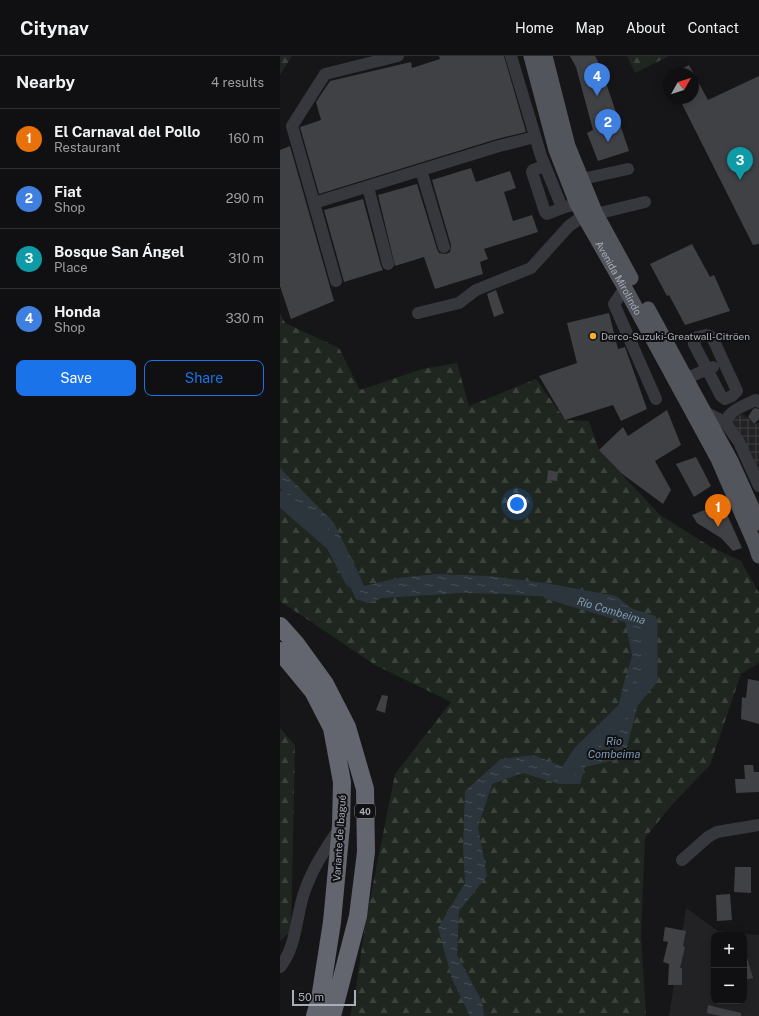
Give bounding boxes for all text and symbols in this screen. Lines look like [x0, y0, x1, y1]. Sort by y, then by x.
text: Citynav [20, 17, 89, 39]
text: Home [515, 20, 554, 36]
text: Map [576, 20, 604, 36]
text: About [626, 20, 666, 36]
text: Contact [688, 20, 739, 36]
pin: 4 [584, 63, 610, 96]
north arrow [663, 68, 699, 104]
text: Nearby [16, 72, 75, 92]
text: 4 results [211, 75, 264, 90]
pin: 2 [595, 109, 621, 142]
text: El Carnaval del Pollo [54, 123, 200, 140]
text: 1 [26, 131, 32, 146]
text: 160 m [228, 131, 264, 146]
text: Restaurant [54, 140, 120, 155]
pin: 3 [727, 147, 753, 180]
text: Fiat [54, 183, 82, 200]
text: 2 [25, 191, 33, 206]
text: 290 m [226, 191, 264, 206]
text: Shop [54, 200, 85, 215]
street label: Avenida Mirolindo [593, 239, 645, 317]
text: Bosque San Ángel [54, 243, 185, 260]
text: 3 [25, 251, 33, 266]
text: 310 m [228, 251, 264, 266]
text: Place [54, 260, 88, 275]
text: Honda [54, 303, 101, 320]
text: 4 [25, 311, 33, 326]
text: 330 m [225, 311, 264, 326]
text: Shop [54, 320, 85, 335]
place label: Derco-Suzuki-Greatwall-Citröen [601, 330, 750, 342]
marker: Derco-Suzuki-Greatwall-Citröen [588, 331, 598, 341]
button: Save [16, 360, 136, 396]
button: Share [144, 360, 264, 396]
your location [507, 494, 527, 514]
pin: 1 [705, 494, 731, 527]
water label: Río Combeima [576, 595, 647, 626]
water label: Rio Combeima [588, 735, 640, 760]
street label: Variante de Ibagué [330, 794, 348, 882]
road number: 40 [355, 804, 375, 818]
map controls [711, 932, 747, 1004]
button: + [711, 932, 747, 968]
button: − [711, 968, 747, 1004]
scale bar [292, 988, 356, 1007]
text: 50 m [298, 991, 324, 1003]

